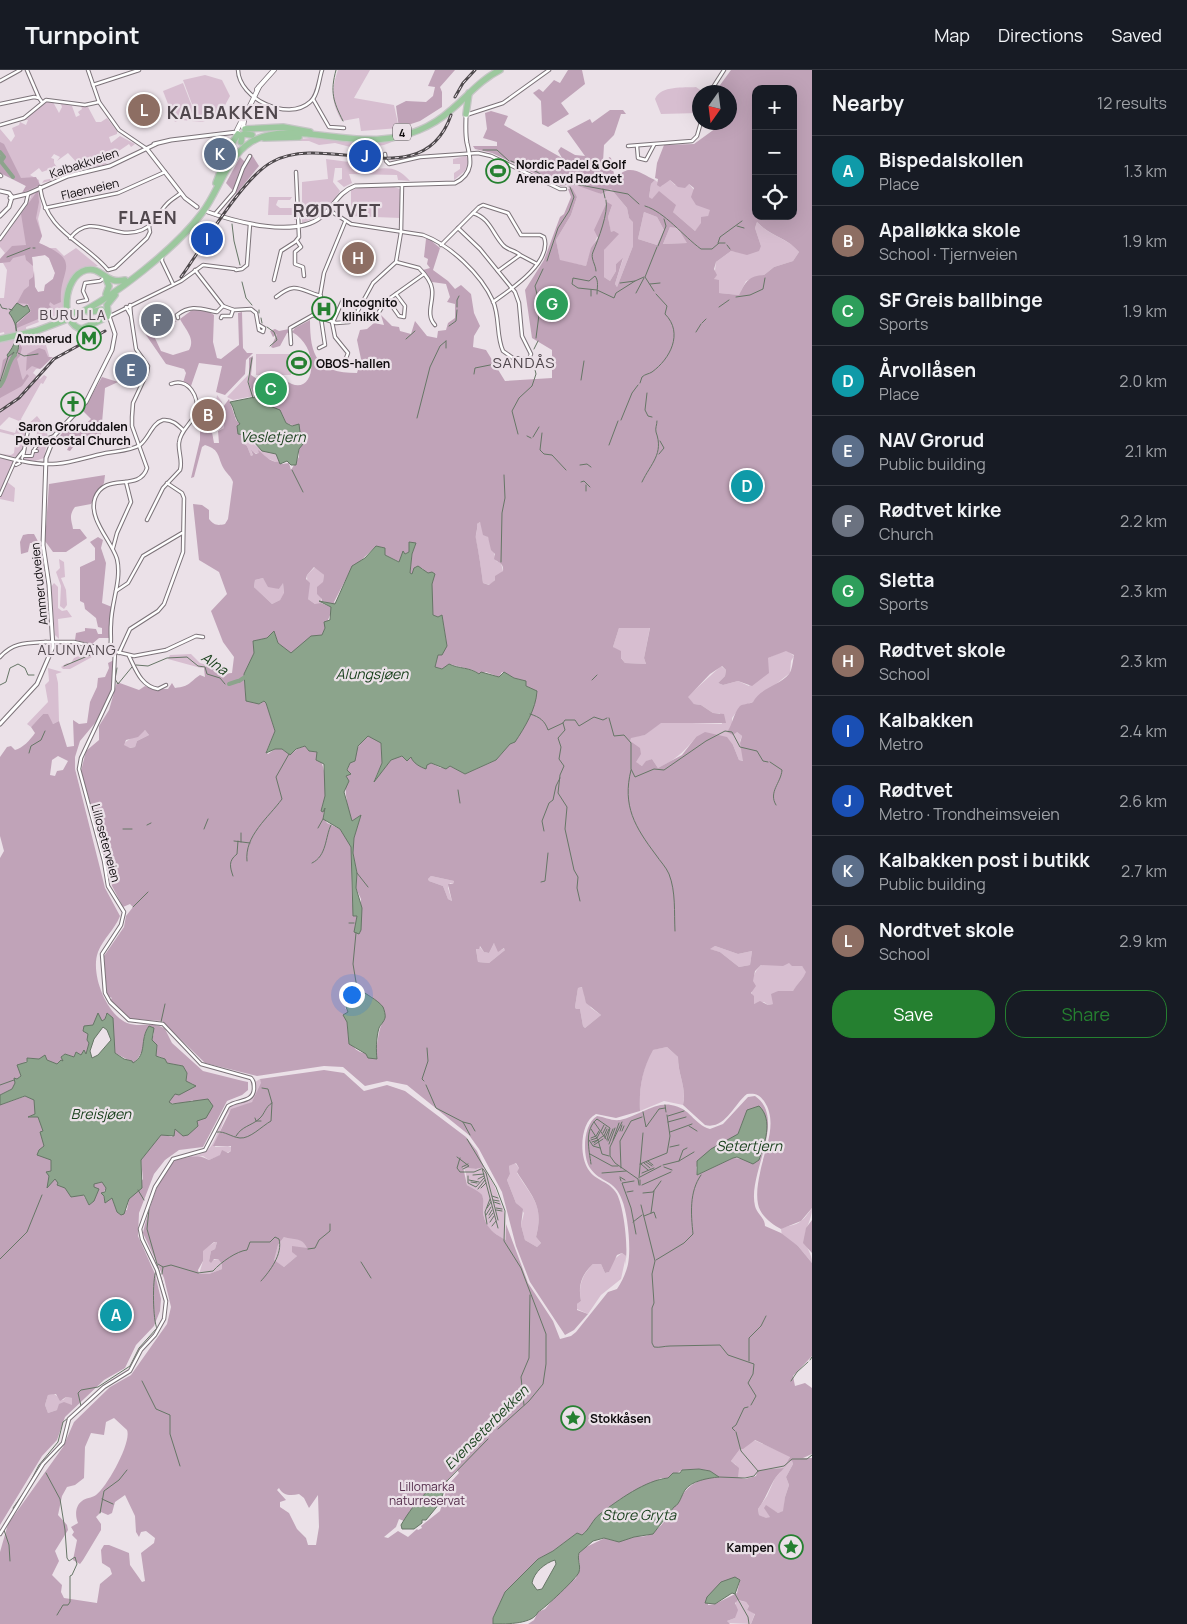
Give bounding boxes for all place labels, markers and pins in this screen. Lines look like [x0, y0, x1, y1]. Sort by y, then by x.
pin: L [128, 91, 160, 129]
pin: K [204, 135, 236, 173]
pin: J [349, 137, 381, 175]
place label: Nordic Padel & Golf Arena avd Rødtvet [516, 156, 627, 187]
sports icon: Nordic Padel & Golf Arena avd Rødtvet [485, 158, 511, 184]
pin: I [191, 220, 223, 258]
pin: H [342, 239, 374, 277]
pin: G [536, 285, 568, 323]
place label: Incognito klinikk [342, 294, 397, 325]
hospital icon: Incognito klinikk [311, 296, 337, 322]
pin: F [141, 301, 173, 339]
metro station icon: Ammerud [76, 325, 102, 351]
place label: Ammerud [16, 330, 72, 347]
sports icon: OBOS-hallen [286, 350, 312, 376]
pin: E [115, 351, 147, 389]
place label: OBOS-hallen [316, 355, 390, 372]
pin: C [255, 370, 287, 408]
church icon: Saron Groruddalen Pentecostal Church [60, 391, 86, 417]
pin: B [192, 396, 224, 434]
place label: Saron Groruddalen Pentecostal Church [15, 418, 131, 449]
pin: D [731, 467, 763, 505]
pin: A [100, 1296, 132, 1334]
place icon: Stokkåsen [560, 1405, 586, 1431]
place label: Stokkåsen [590, 1410, 651, 1427]
place icon: Kampen [778, 1534, 804, 1560]
place label: Kampen [727, 1539, 774, 1556]

